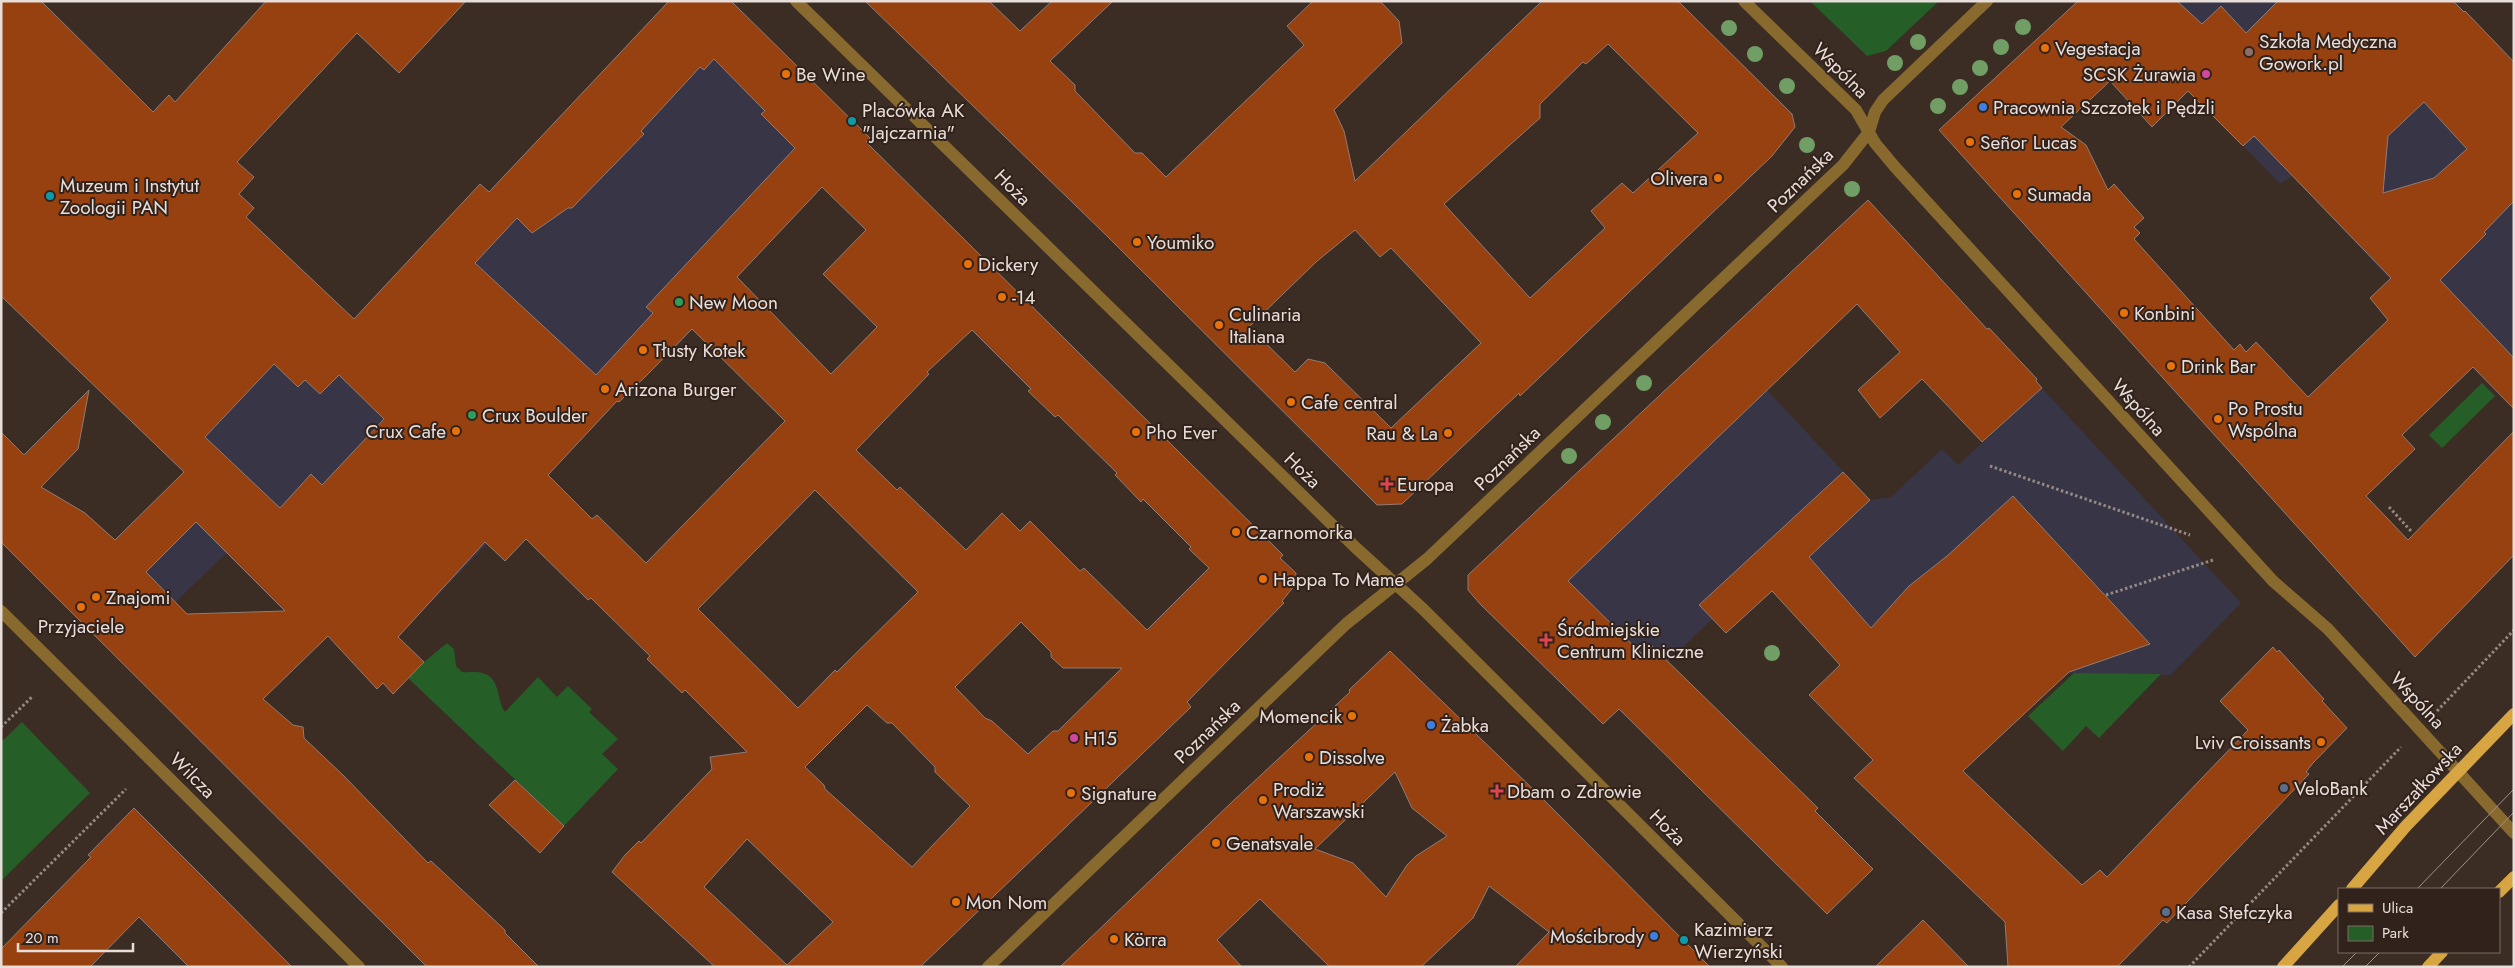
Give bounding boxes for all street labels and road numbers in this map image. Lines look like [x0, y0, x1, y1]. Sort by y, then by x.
street label: Wspólna [1807, 36, 1875, 104]
street label: Poznańska [1761, 142, 1840, 219]
street label: Hoża [988, 163, 1037, 212]
street label: Wspólna [2105, 373, 2172, 442]
street label: Poznańska [1468, 420, 1547, 497]
street label: Hoża [1278, 446, 1327, 495]
street label: Wspólna [2384, 666, 2451, 735]
street label: Poznańska [1168, 693, 1247, 770]
street label: Marszałkowska [2369, 736, 2468, 840]
street label: Wilcza [164, 746, 222, 804]
street label: Hoża [1643, 803, 1692, 852]

